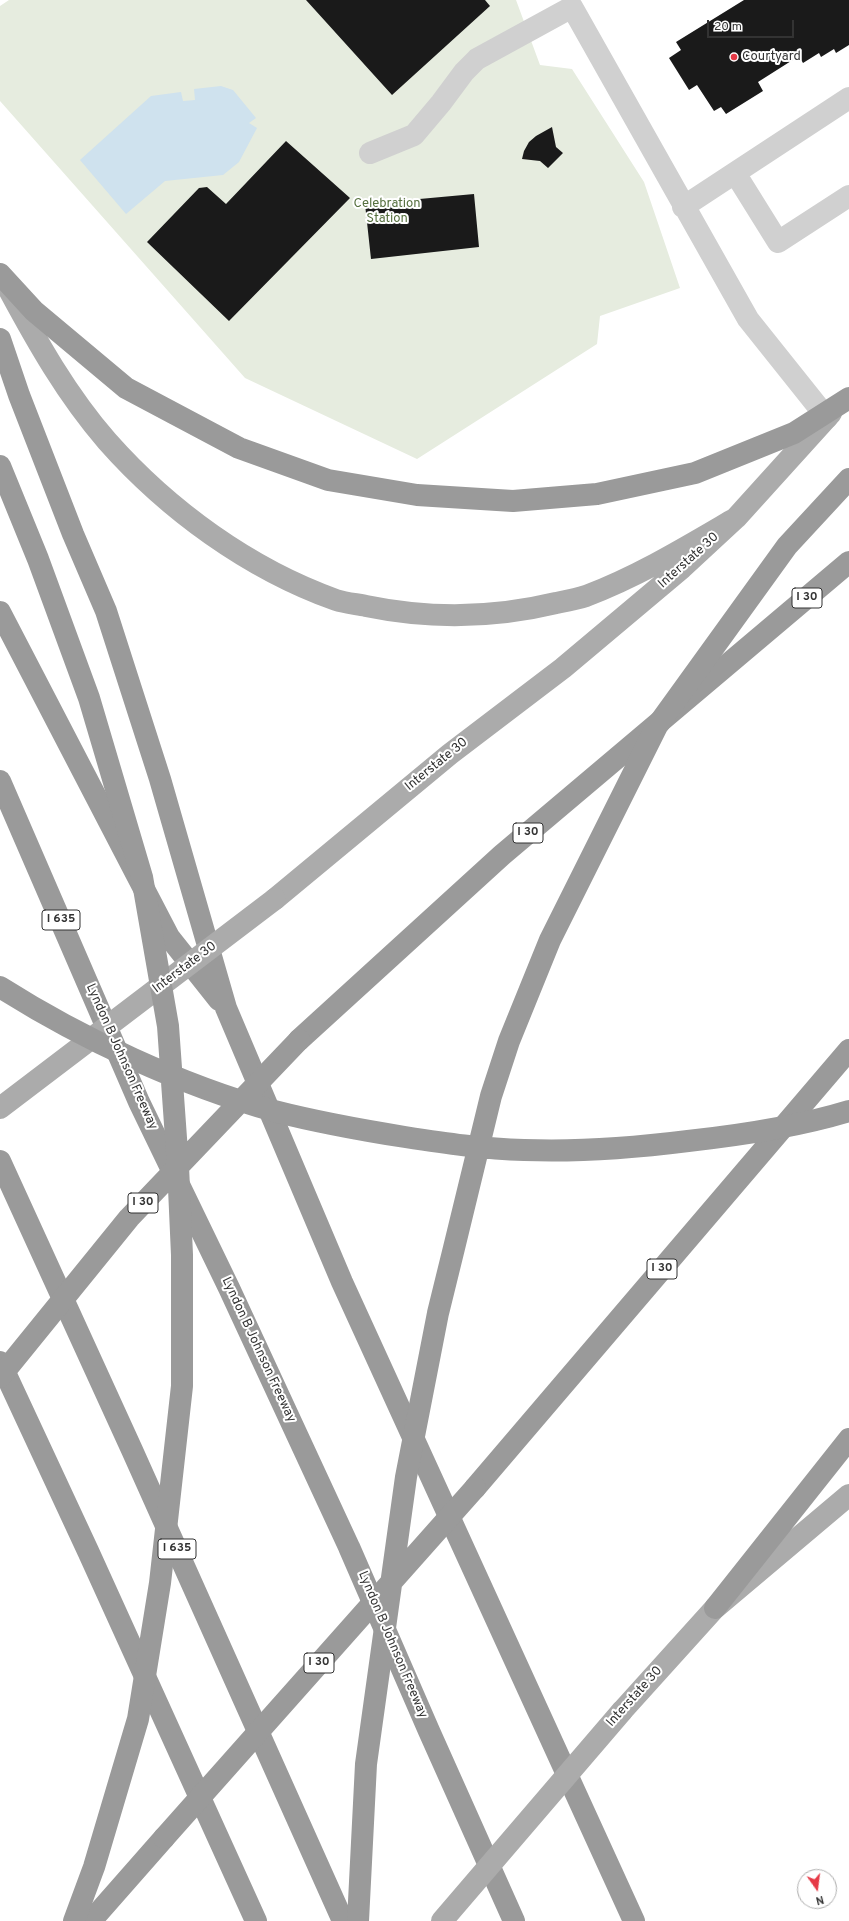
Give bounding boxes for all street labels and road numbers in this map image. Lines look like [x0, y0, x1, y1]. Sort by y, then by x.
street label: Interstate 30 [656, 530, 722, 592]
road number: I 30 [792, 588, 822, 608]
street label: Interstate 30 [403, 735, 471, 795]
road number: I 30 [513, 823, 543, 843]
road number: I 635 [42, 910, 80, 930]
street label: Interstate 30 [150, 939, 220, 997]
street label: Lyndon B Johnson Freeway [82, 981, 160, 1133]
road number: I 30 [128, 1193, 158, 1213]
road number: I 30 [647, 1259, 677, 1279]
street label: Lyndon B Johnson Freeway [217, 1275, 299, 1425]
road number: I 635 [158, 1539, 196, 1559]
street label: Lyndon B Johnson Freeway [354, 1569, 430, 1721]
road number: I 30 [304, 1653, 334, 1673]
street label: Interstate 30 [604, 1664, 666, 1730]

